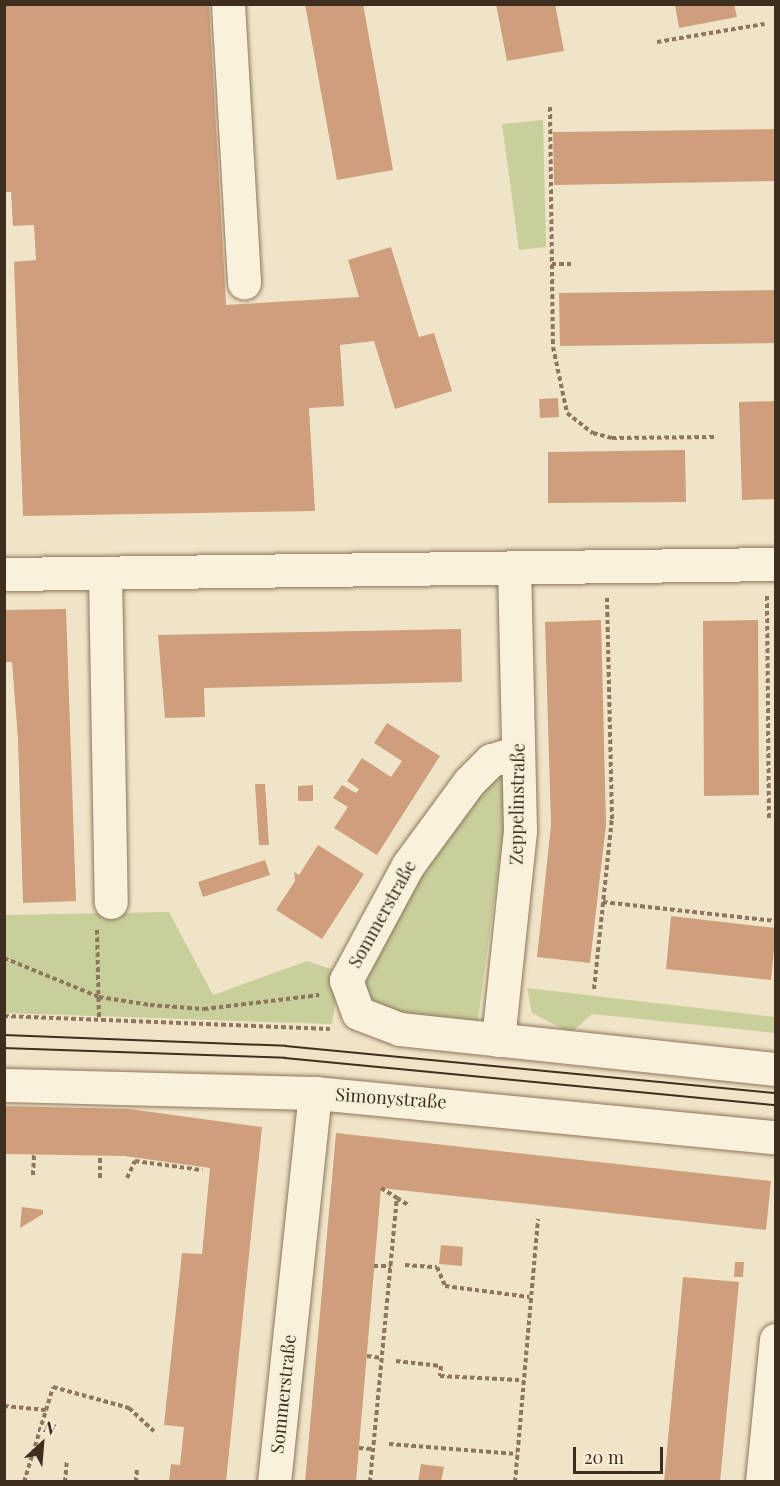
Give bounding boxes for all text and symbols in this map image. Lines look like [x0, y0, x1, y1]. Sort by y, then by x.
street label: Zeppelinstraße [505, 743, 529, 865]
street label: Sommerstraße [344, 856, 420, 972]
street label: Simonystraße [335, 1083, 447, 1113]
street label: Sommerstraße [266, 1333, 300, 1455]
north arrow [12, 1414, 72, 1474]
text: N [40, 1415, 60, 1439]
scale bar [576, 1435, 666, 1473]
text: 20 m [584, 1445, 624, 1469]

